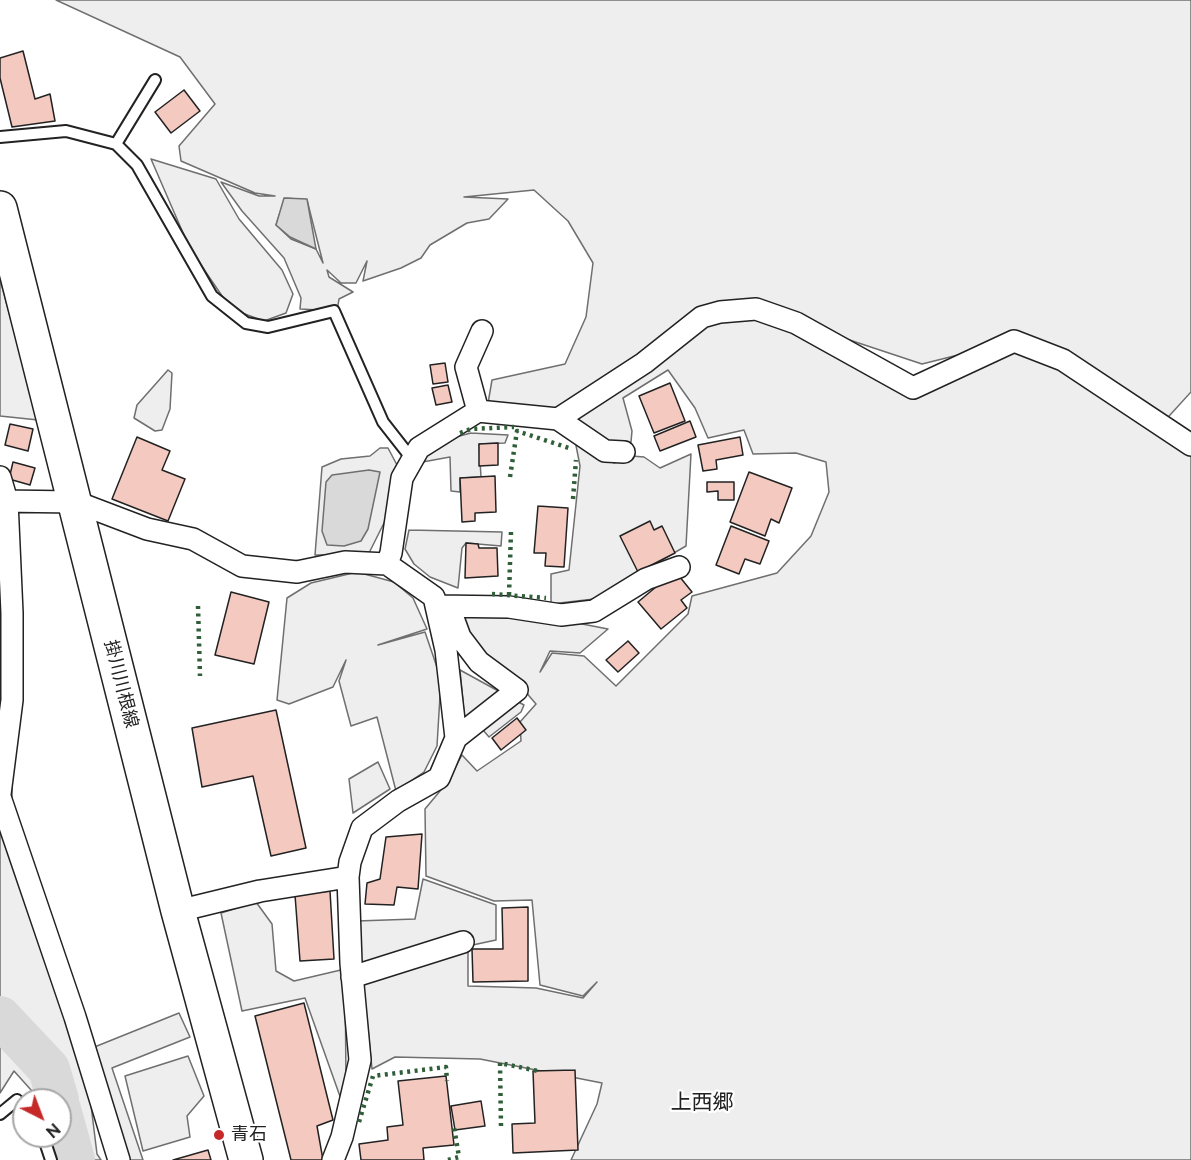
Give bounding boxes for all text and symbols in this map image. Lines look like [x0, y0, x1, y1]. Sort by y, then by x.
street label: 掛川川根線 [100, 638, 142, 730]
north arrow [12, 1088, 72, 1148]
district label: 上西郷 [671, 1090, 733, 1116]
text: N [42, 1119, 64, 1141]
place label: 青石 [231, 1124, 267, 1146]
marker: 青石 [212, 1128, 226, 1142]

